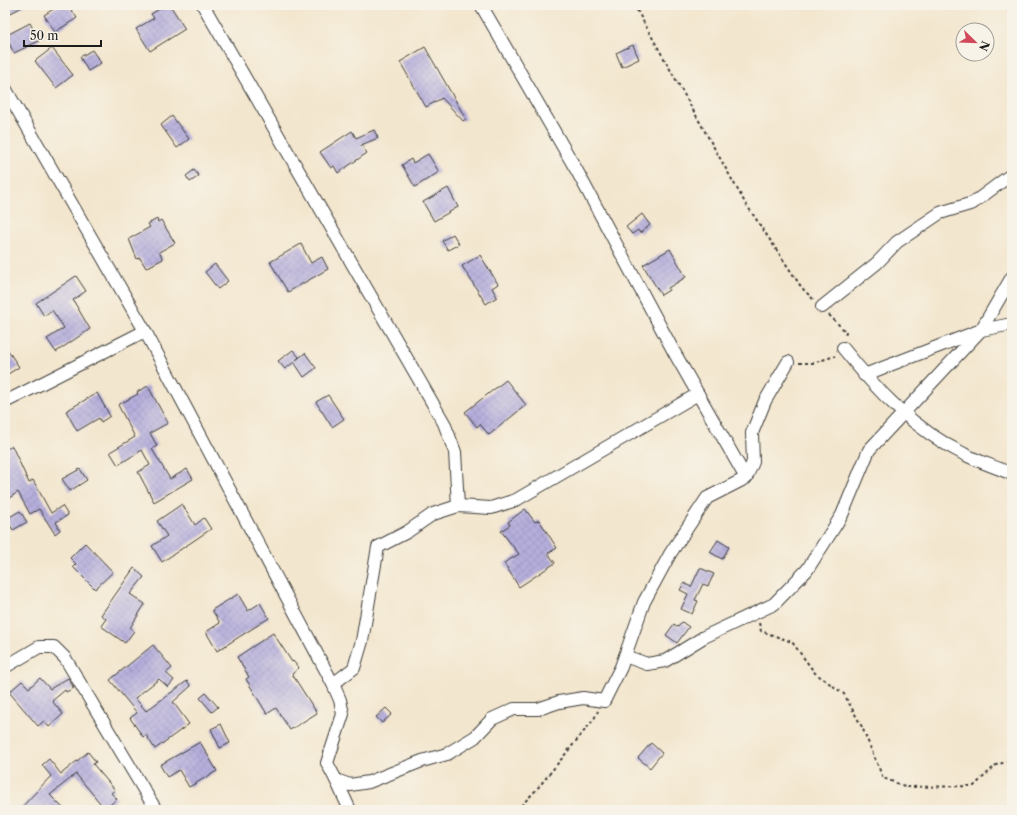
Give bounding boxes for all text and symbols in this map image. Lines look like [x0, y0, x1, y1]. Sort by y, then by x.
scale bar [24, 22, 101, 48]
north arrow [955, 22, 995, 62]
text: 50 m [30, 28, 59, 43]
text: N [976, 39, 993, 53]

